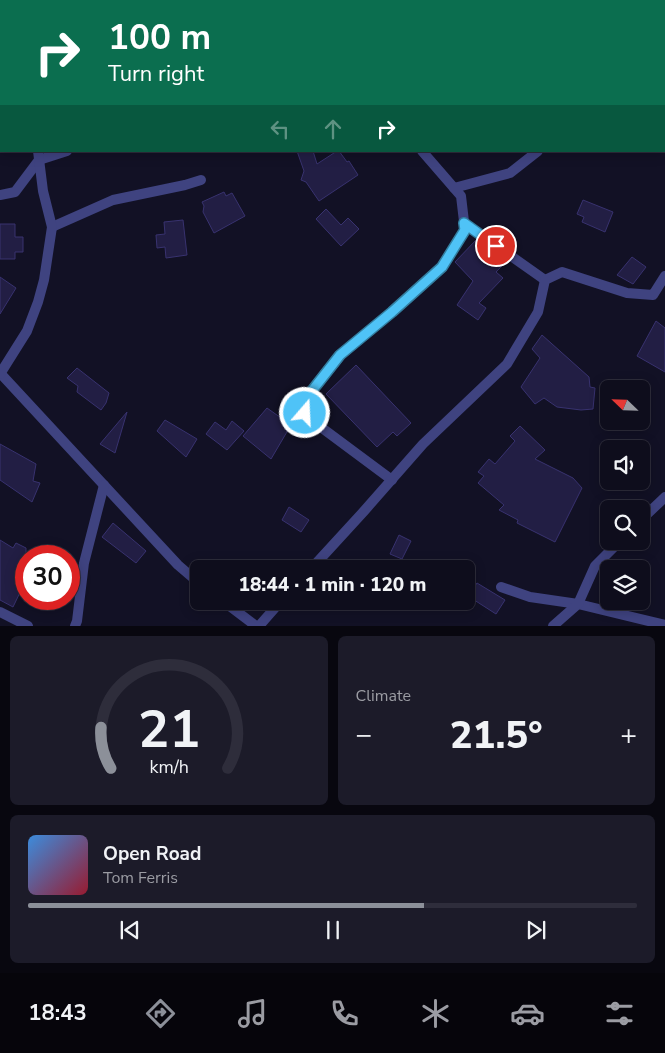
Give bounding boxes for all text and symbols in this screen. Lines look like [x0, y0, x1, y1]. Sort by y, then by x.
text: 100 m [108, 14, 211, 61]
icon: right [25, 20, 90, 85]
text: Turn right [108, 59, 204, 89]
icon: left [266, 115, 294, 143]
icon: ahead [319, 115, 347, 143]
icon: right [372, 115, 400, 143]
pin [475, 225, 517, 267]
icon: arrive [482, 232, 510, 260]
north arrow [600, 380, 650, 430]
map controls [600, 380, 650, 610]
position arrow [278, 386, 330, 438]
button: sound [600, 440, 650, 490]
button: search [600, 500, 650, 550]
speed limit sign: 30 [15, 545, 80, 610]
button: layers [600, 560, 650, 610]
text: 18:44 · 1 min · 120 m [239, 572, 426, 598]
text: Climate [356, 685, 411, 707]
text: 21 [138, 694, 200, 765]
text: 21.5° [450, 710, 543, 761]
text: − [356, 716, 372, 754]
text: + [620, 716, 637, 754]
text: km/h [149, 755, 188, 779]
text: Open Road [103, 841, 201, 867]
text: Tom Ferris [103, 867, 178, 889]
icon: previous [116, 916, 144, 944]
icon: pause [319, 916, 347, 944]
icon: next [522, 916, 550, 944]
icon: directions [143, 996, 178, 1031]
icon: music [235, 996, 270, 1031]
icon: phone [327, 996, 362, 1031]
icon: climate [418, 996, 453, 1031]
icon: car [510, 996, 545, 1031]
icon: filters [602, 996, 637, 1031]
text: 18:43 [28, 998, 87, 1028]

